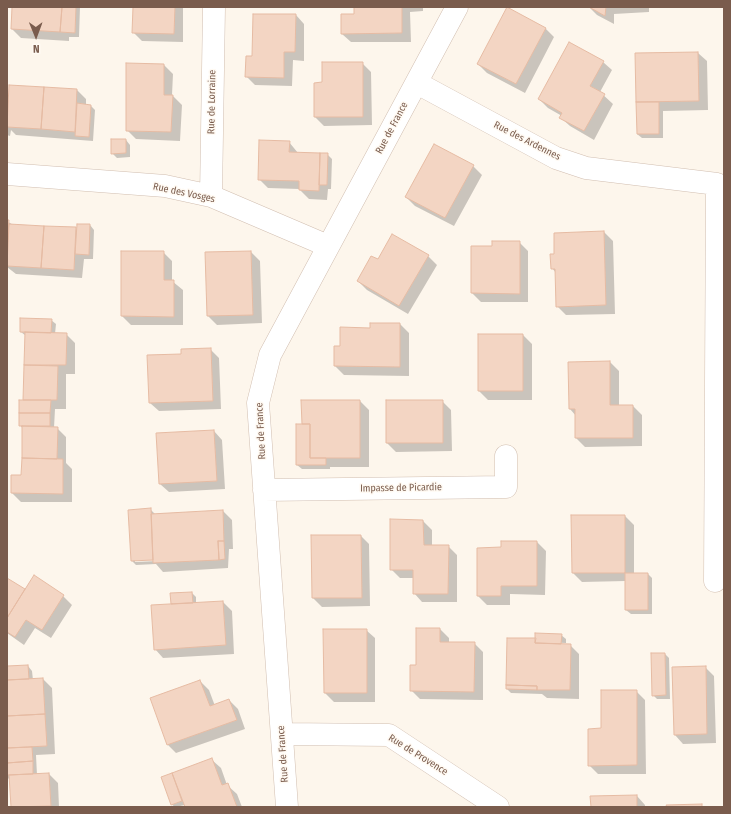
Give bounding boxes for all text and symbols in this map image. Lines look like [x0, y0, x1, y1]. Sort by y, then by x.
north arrow [16, 16, 56, 56]
text: N [33, 42, 40, 55]
street label: Rue de Lorraine [205, 70, 219, 134]
street label: Rue de France [373, 100, 411, 156]
street label: Rue des Ardennes [492, 119, 562, 163]
street label: Rue des Vosges [152, 181, 216, 205]
street label: Rue de France [254, 402, 268, 460]
street label: Impasse de Picardie [360, 481, 442, 495]
street label: Rue de France [275, 725, 291, 783]
street label: Rue de Provence [386, 732, 450, 778]

